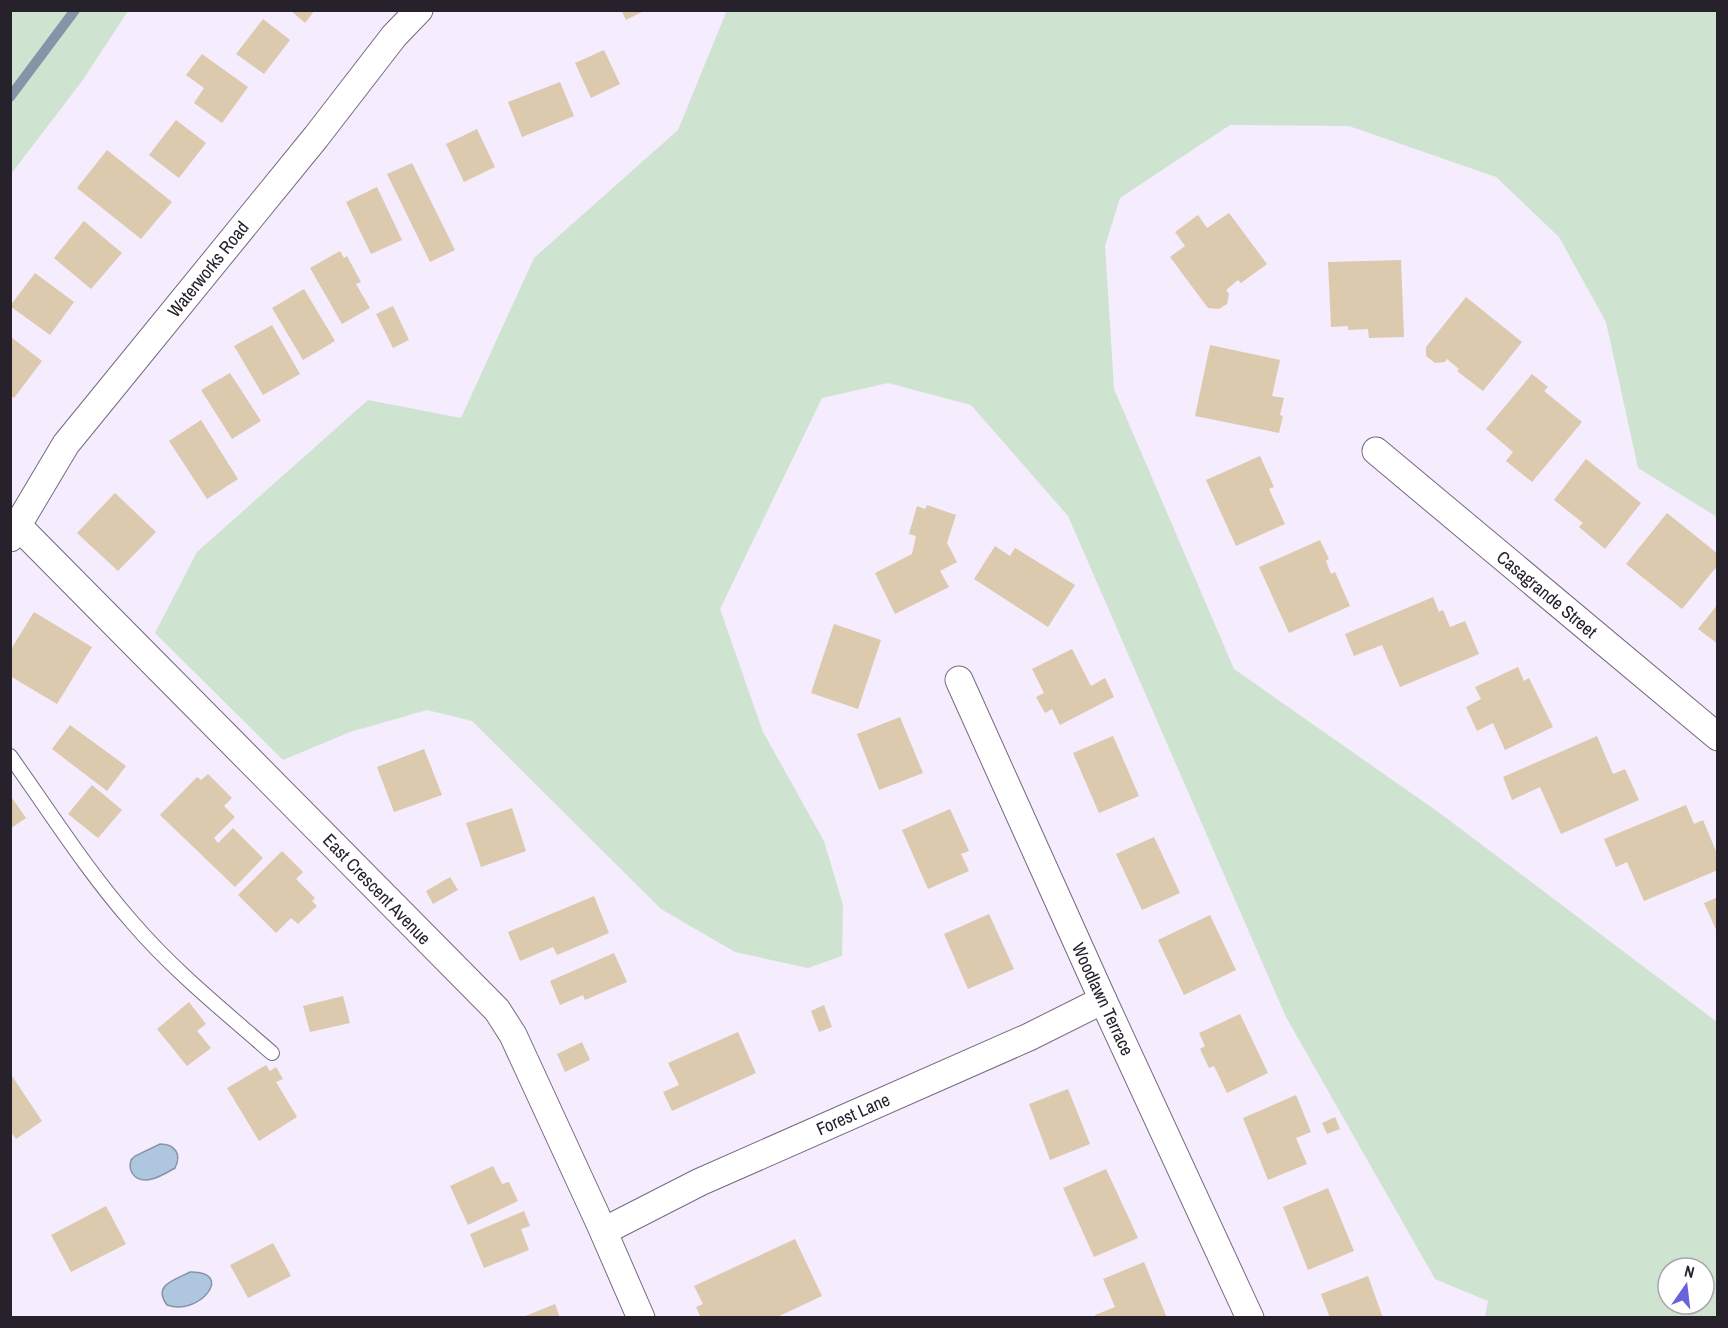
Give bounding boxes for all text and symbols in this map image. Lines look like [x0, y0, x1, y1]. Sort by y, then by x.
street label: Waterworks Road [162, 216, 254, 322]
street label: Casagrande Street [1492, 545, 1602, 643]
street label: East Crescent Avenue [317, 828, 437, 950]
street label: Woodlawn Terrace [1066, 939, 1140, 1059]
street label: Forest Lane [812, 1087, 894, 1141]
north arrow [1656, 1256, 1716, 1316]
text: N [1682, 1260, 1697, 1283]

